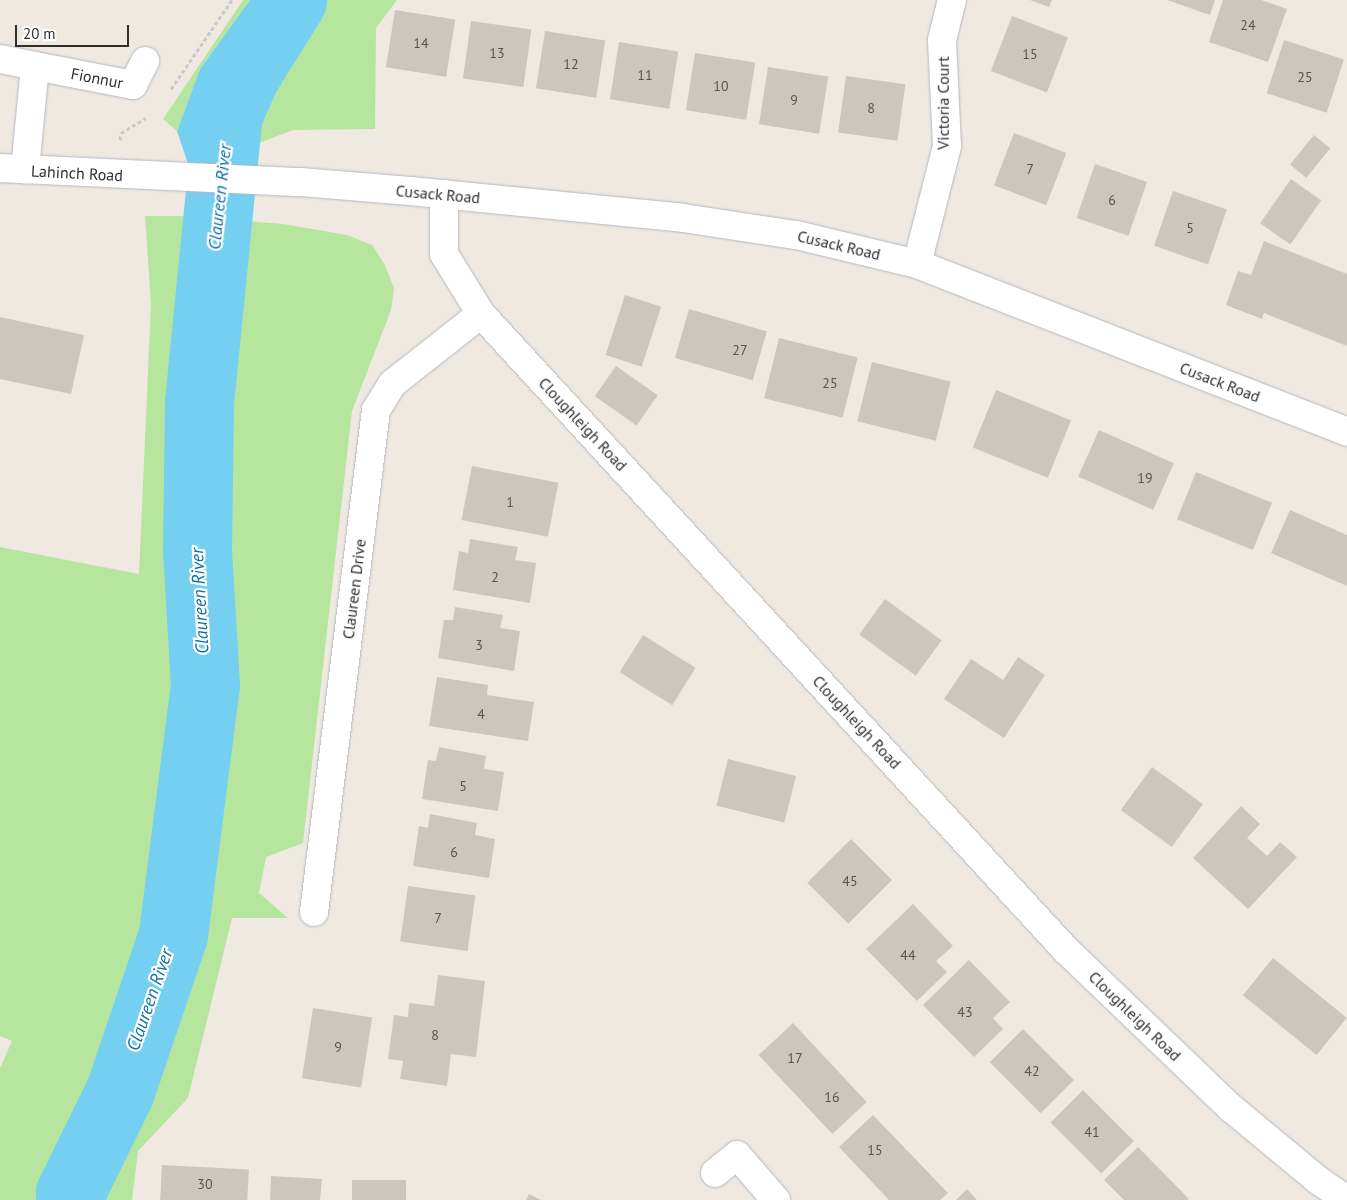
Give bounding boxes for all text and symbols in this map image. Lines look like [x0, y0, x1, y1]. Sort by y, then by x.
scale bar [18, 15, 131, 47]
house number: 24 [1240, 17, 1256, 33]
text: 20 m [23, 24, 56, 43]
house number: 14 [413, 35, 429, 51]
house number: 13 [489, 45, 505, 61]
house number: 15 [1022, 46, 1038, 62]
house number: 12 [563, 56, 579, 72]
street label: Victoria Court [933, 56, 953, 150]
street label: Fionnur [69, 64, 125, 92]
house number: 11 [637, 67, 653, 83]
house number: 25 [1297, 69, 1313, 85]
house number: 10 [713, 78, 729, 94]
house number: 9 [790, 92, 798, 108]
house number: 8 [867, 100, 875, 116]
water label: Claureen River [204, 143, 236, 251]
street label: Lahinch Road [31, 161, 123, 185]
house number: 7 [1026, 161, 1034, 177]
street label: Cusack Road [395, 181, 481, 207]
house number: 6 [1108, 192, 1116, 208]
house number: 5 [1186, 220, 1194, 236]
street label: Cusack Road [795, 226, 883, 264]
house number: 27 [732, 342, 748, 358]
street label: Cusack Road [1177, 358, 1263, 406]
street label: Cloughleigh Road [535, 373, 631, 475]
house number: 25 [822, 375, 838, 391]
house number: 19 [1137, 470, 1153, 486]
house number: 1 [506, 494, 514, 510]
street label: Claureen Drive [338, 538, 370, 640]
water label: Claureen River [186, 548, 214, 654]
house number: 2 [491, 569, 499, 585]
house number: 3 [475, 637, 483, 653]
street label: Cloughleigh Road [809, 671, 905, 773]
house number: 4 [477, 706, 485, 722]
house number: 5 [459, 778, 467, 794]
house number: 6 [450, 844, 458, 860]
house number: 45 [842, 873, 858, 889]
house number: 7 [434, 910, 442, 926]
water label: Claureen River [123, 946, 177, 1054]
house number: 44 [900, 947, 916, 963]
street label: Cloughleigh Road [1085, 967, 1185, 1065]
house number: 43 [957, 1004, 973, 1020]
house number: 8 [431, 1027, 439, 1043]
house number: 9 [334, 1039, 342, 1055]
house number: 17 [787, 1050, 803, 1066]
house number: 42 [1024, 1063, 1040, 1079]
house number: 16 [824, 1089, 840, 1105]
house number: 41 [1084, 1124, 1100, 1140]
house number: 15 [867, 1142, 883, 1158]
house number: 30 [197, 1176, 213, 1192]

